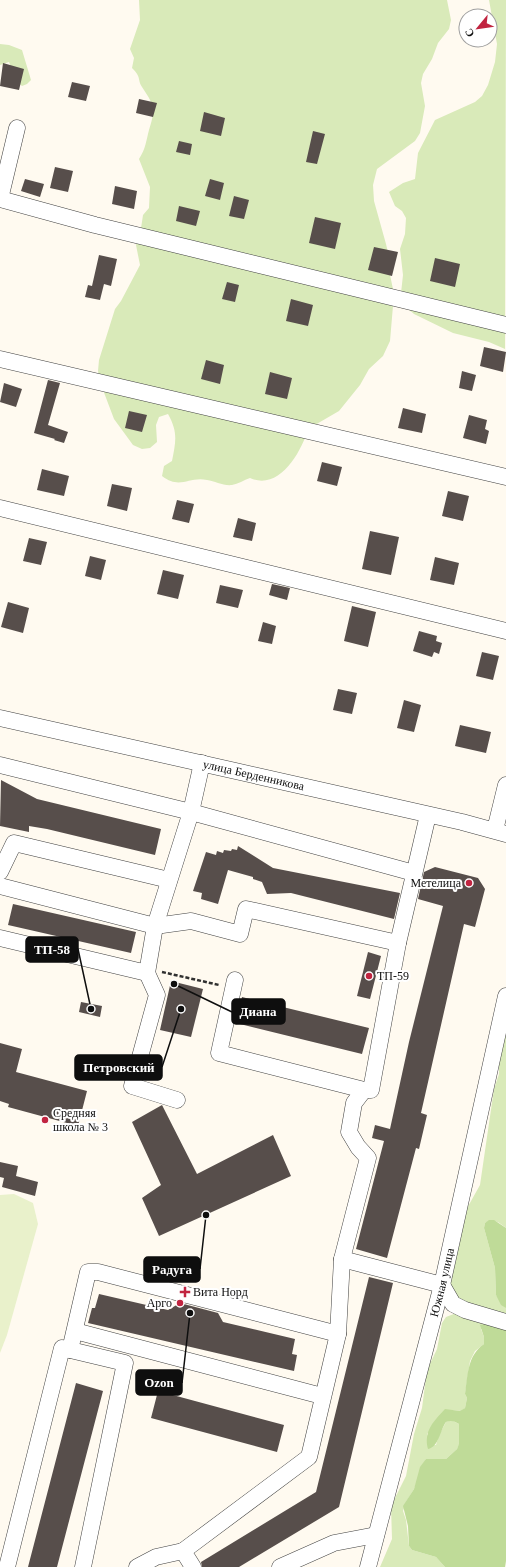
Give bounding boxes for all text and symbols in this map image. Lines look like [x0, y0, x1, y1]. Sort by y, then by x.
north arrow [458, 8, 498, 48]
text: С [462, 26, 476, 39]
street label: улица Берденникова [202, 757, 306, 793]
place label: Метелица [410, 876, 462, 890]
marker: Метелица [464, 878, 474, 888]
callout: ТП-58 [26, 937, 78, 962]
text: ТП-58 [34, 942, 71, 957]
place label: ТП-59 [377, 969, 409, 983]
marker: ТП-59 [364, 971, 374, 981]
callout: Диана [232, 999, 285, 1024]
text: Диана [240, 1004, 277, 1019]
callout: Петровский [75, 1055, 162, 1080]
text: Петровский [83, 1060, 155, 1075]
place label: Средняя школа № 3 [53, 1106, 108, 1134]
marker: Средняя школа № 3 [40, 1115, 50, 1125]
street label: Южная улица [427, 1246, 457, 1319]
callout: Радуга [144, 1257, 200, 1282]
text: Радуга [152, 1262, 192, 1277]
place label: Вита Норд [193, 1285, 248, 1299]
marker: Вита Норд [180, 1287, 190, 1297]
place label: Арго [147, 1296, 172, 1310]
marker: Арго [175, 1298, 185, 1308]
callout: Ozon [136, 1370, 182, 1395]
text: Ozon [144, 1375, 175, 1390]

